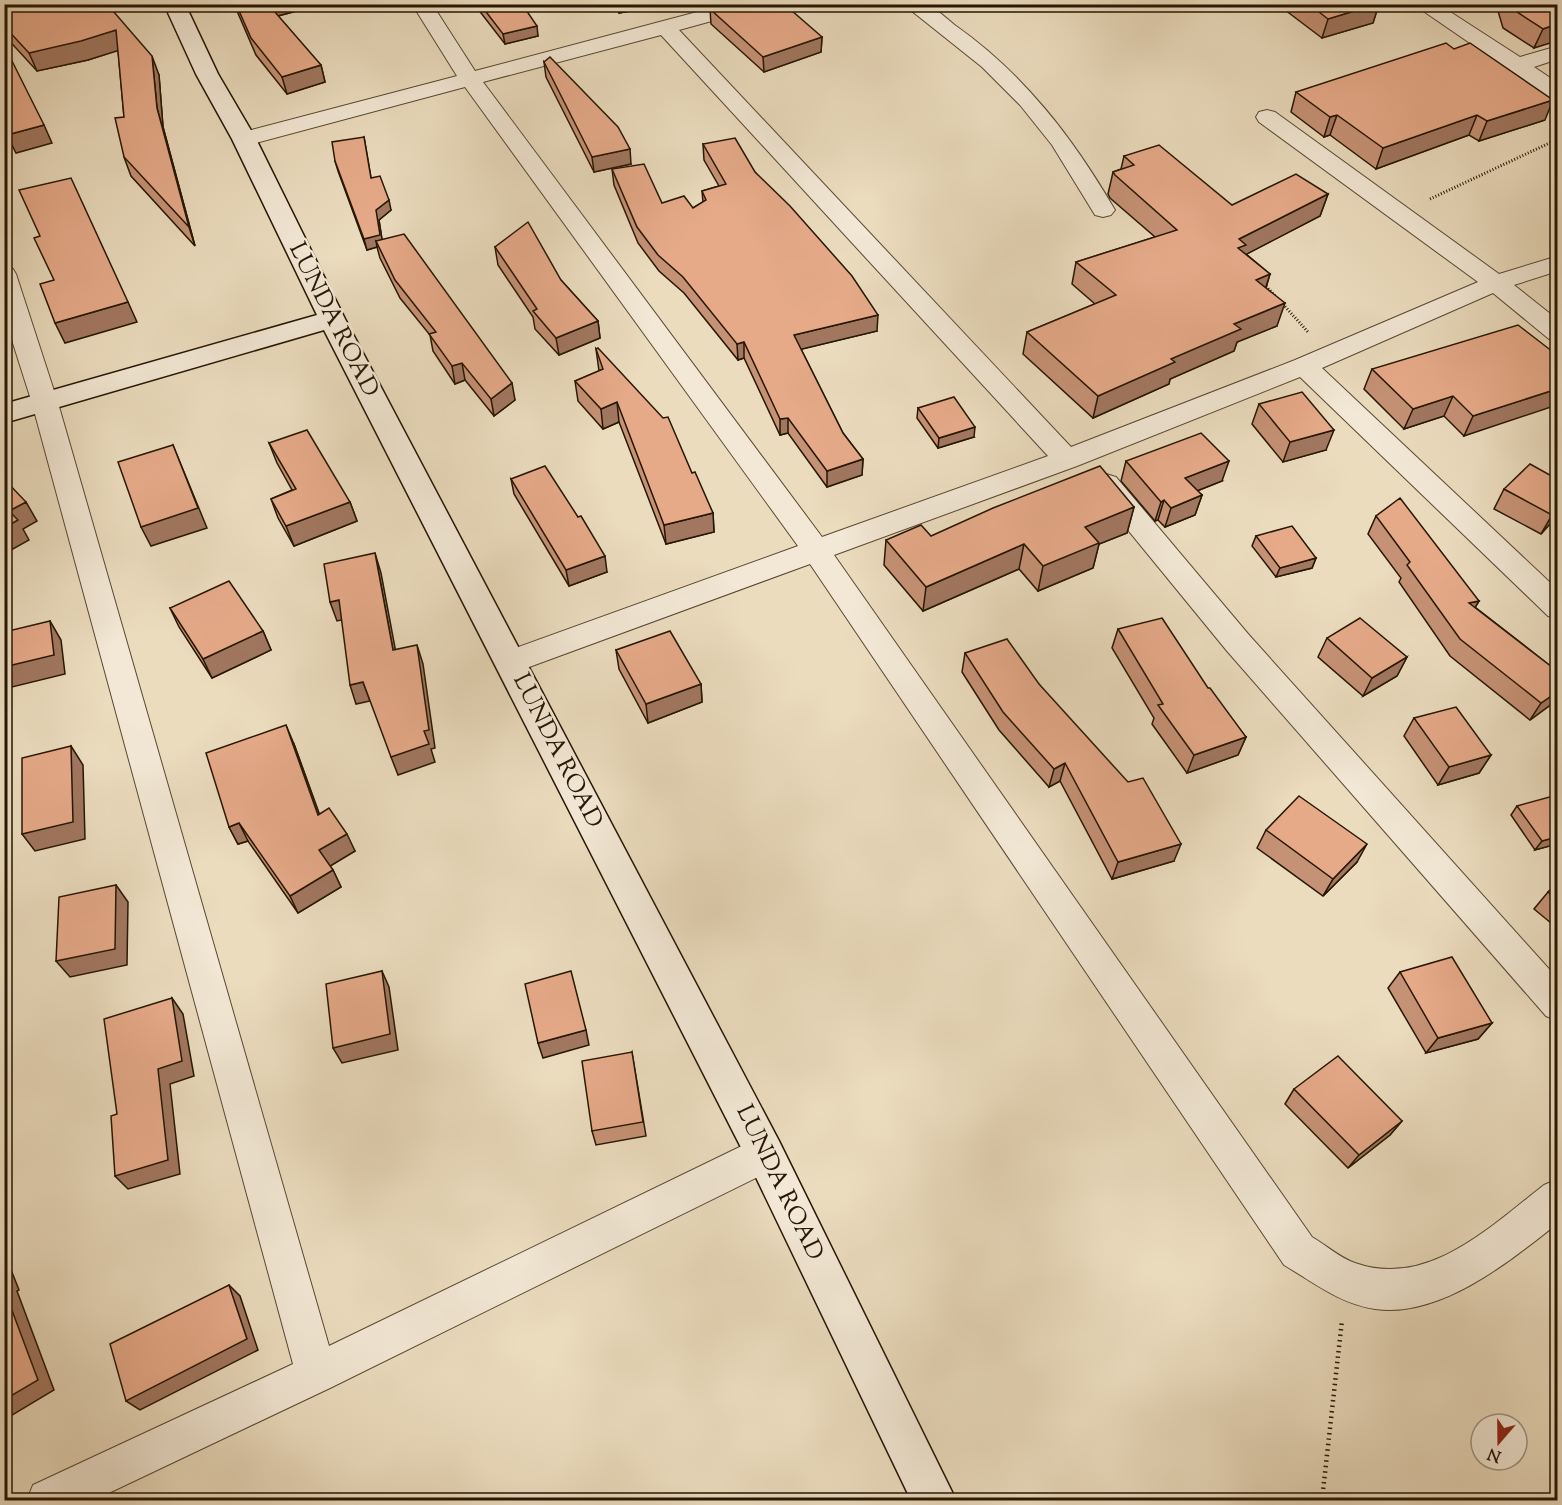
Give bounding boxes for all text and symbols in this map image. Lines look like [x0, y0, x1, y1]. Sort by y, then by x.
street label: LUNDA ROAD [279, 237, 387, 403]
street label: LUNDA ROAD [503, 668, 611, 834]
street label: LUNDA ROAD [727, 1099, 831, 1267]
north arrow [1469, 1412, 1529, 1472]
text: N [1485, 1441, 1505, 1467]

